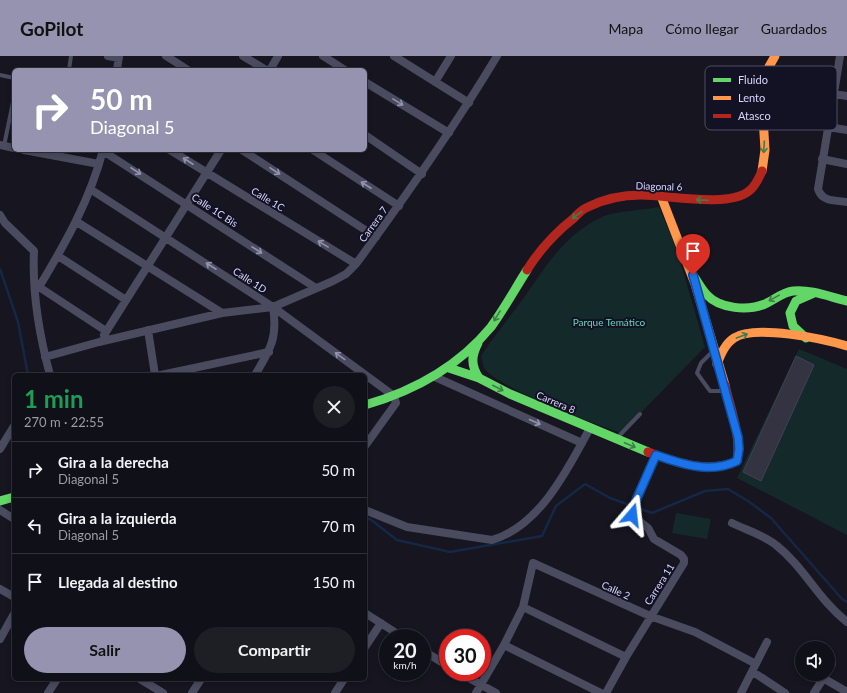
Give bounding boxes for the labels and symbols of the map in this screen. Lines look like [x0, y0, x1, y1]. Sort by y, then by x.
legend [705, 66, 837, 130]
text: Fluido [738, 73, 768, 86]
text: Lento [738, 91, 765, 104]
one-way arrow [392, 99, 404, 107]
text: Atasco [738, 109, 771, 122]
one-way arrow [761, 141, 768, 154]
one-way arrow [182, 157, 194, 165]
one-way arrow [130, 168, 142, 176]
one-way arrow [269, 168, 281, 176]
street label: Diagonal 6 [635, 179, 683, 193]
one-way arrow [361, 181, 372, 189]
street label: Calle 1C [249, 184, 287, 214]
street label: Calle 1C Bis [190, 191, 240, 229]
one-way arrow [696, 196, 709, 203]
street label: Carrera 7 [356, 204, 390, 244]
one-way arrow [571, 211, 582, 219]
pin [676, 234, 710, 275]
one-way arrow [317, 239, 329, 247]
one-way arrow [251, 246, 263, 254]
one-way arrow [205, 262, 217, 270]
street label: Calle 1D [231, 265, 269, 295]
one-way arrow [769, 295, 781, 302]
one-way arrow [493, 310, 501, 321]
park label: Parque Temático [573, 316, 646, 328]
one-way arrow [735, 331, 747, 339]
one-way arrow [335, 352, 346, 361]
one-way arrow [492, 385, 504, 392]
street label: Carrera 8 [535, 388, 577, 416]
one-way arrow [528, 419, 540, 426]
one-way arrow [624, 441, 636, 449]
position arrow [611, 494, 653, 536]
street label: Carrera 11 [642, 561, 677, 607]
street label: Calle 2 [600, 578, 632, 602]
speed limit sign: 30 [439, 629, 491, 681]

